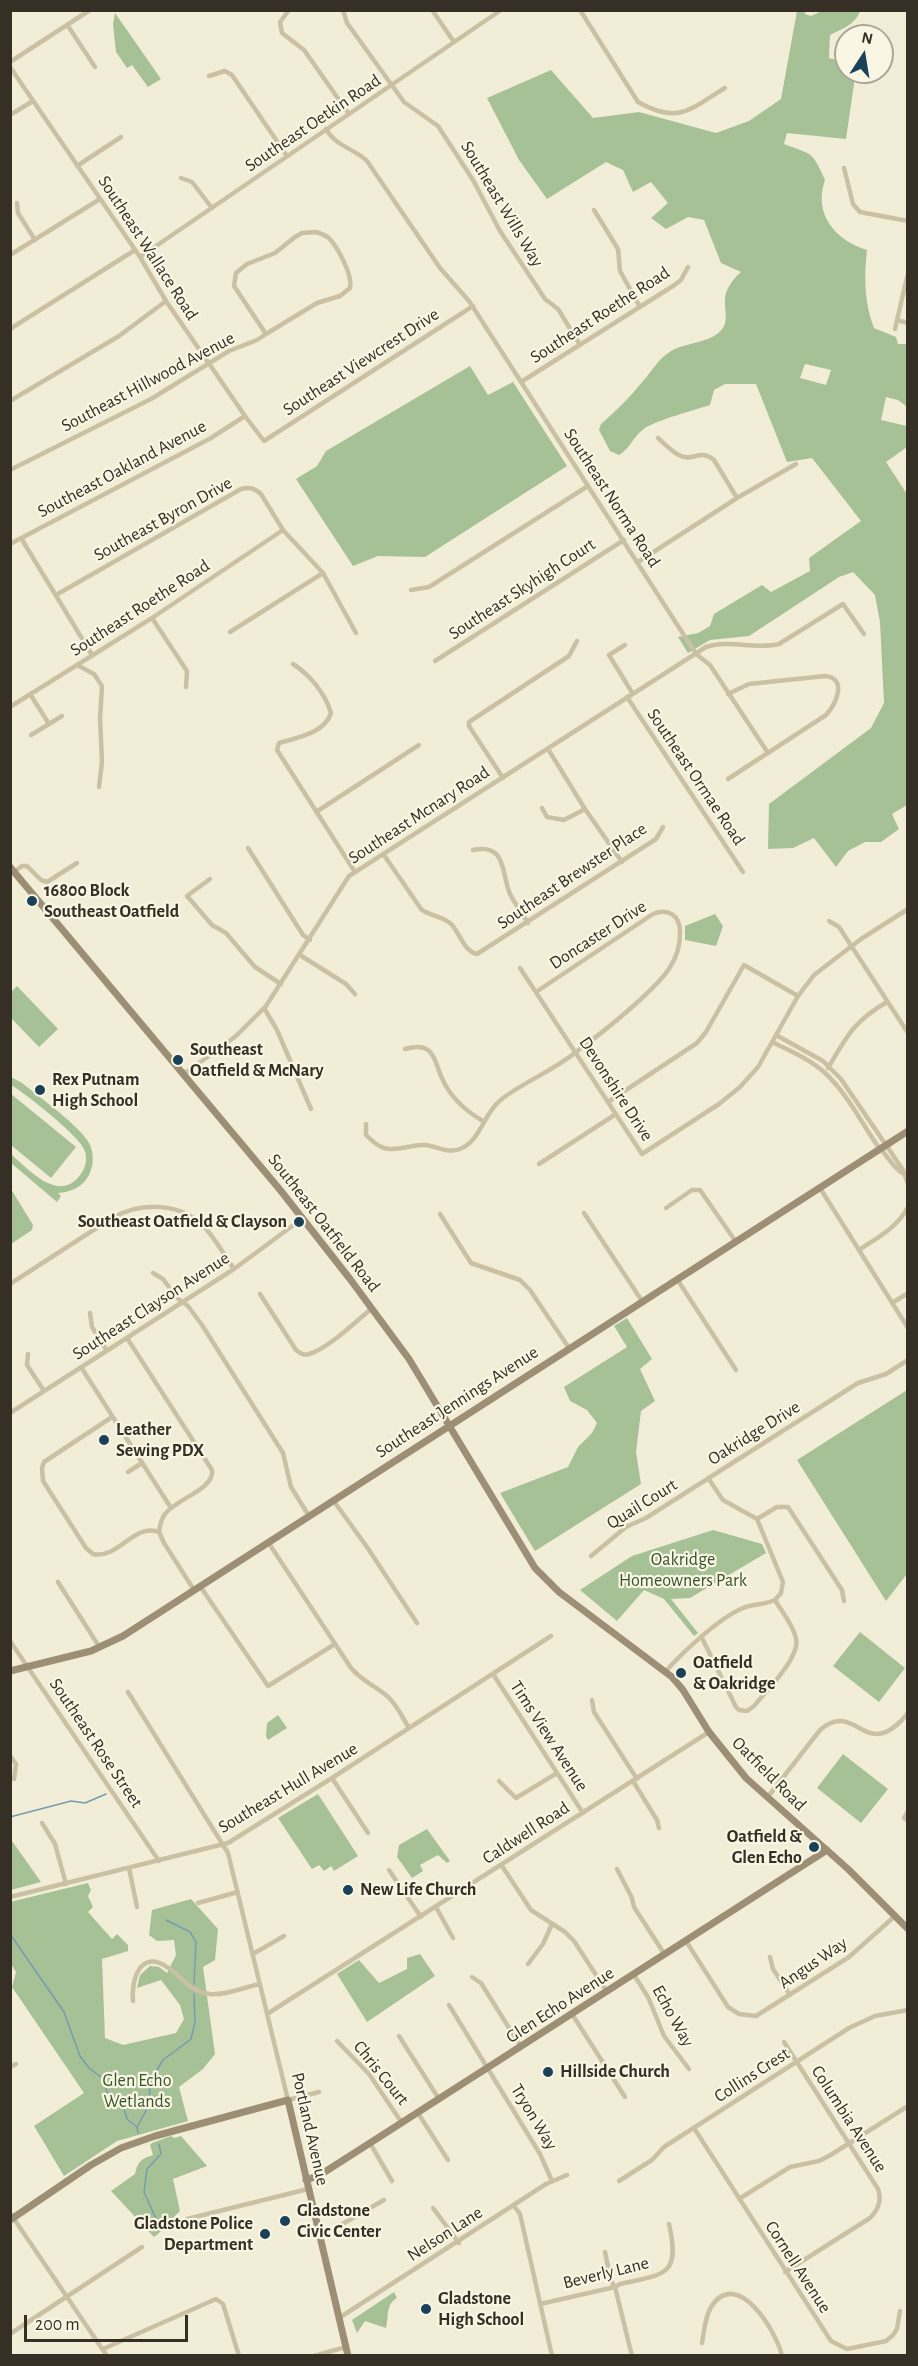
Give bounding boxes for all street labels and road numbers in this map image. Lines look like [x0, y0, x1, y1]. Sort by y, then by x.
street label: Southeast Oetkin Road [241, 69, 385, 177]
street label: Southeast Wills Way [456, 137, 548, 271]
street label: Southeast Wallace Road [93, 172, 203, 324]
street label: Southeast Roethe Road [526, 262, 674, 368]
street label: Southeast Viewcrest Drive [279, 303, 443, 421]
street label: Southeast Hillwood Avenue [58, 327, 238, 437]
street label: Southeast Oakland Avenue [34, 415, 210, 523]
street label: Southeast Norma Road [559, 425, 665, 571]
street label: Southeast Byron Drive [90, 472, 236, 566]
street label: Southeast Skyhigh Court [445, 533, 599, 645]
street label: Southeast Roethe Road [66, 555, 214, 661]
street label: Southeast Ormae Road [642, 705, 750, 849]
street label: Southeast Mcnary Road [344, 761, 494, 869]
street label: Southeast Brewster Place [493, 818, 651, 934]
street label: Doncaster Drive [545, 896, 651, 974]
street label: Devonshire Drive [574, 1033, 658, 1145]
street label: Southeast Oatfield Road [263, 1150, 385, 1296]
street label: Southeast Clayson Avenue [68, 1247, 234, 1365]
street label: Southeast Jennings Avenue [372, 1341, 542, 1463]
street label: Oakridge Drive [704, 1396, 804, 1470]
street label: Quail Court [603, 1474, 681, 1534]
street label: Southeast Rose Street [45, 1674, 147, 1812]
street label: Tims View Avenue [505, 1677, 593, 1795]
street label: Oatfield Road [727, 1732, 811, 1816]
street label: Southeast Hull Avenue [214, 1738, 362, 1838]
street label: Caldwell Road [478, 1797, 574, 1869]
street label: Angus Way [775, 1932, 851, 1994]
street label: Glen Echo Avenue [502, 1962, 618, 2048]
street label: Echo Way [647, 1981, 699, 2051]
street label: Chris Court [348, 2036, 414, 2110]
street label: Collins Crest [710, 2043, 794, 2107]
street label: Columbia Avenue [806, 2062, 892, 2176]
street label: Portland Avenue [286, 2070, 334, 2188]
street label: Tryon Way [506, 2080, 562, 2154]
street label: Nelson Lane [403, 2202, 487, 2266]
street label: Cornell Avenue [760, 2217, 836, 2317]
street label: Beverly Lane [561, 2252, 651, 2294]

